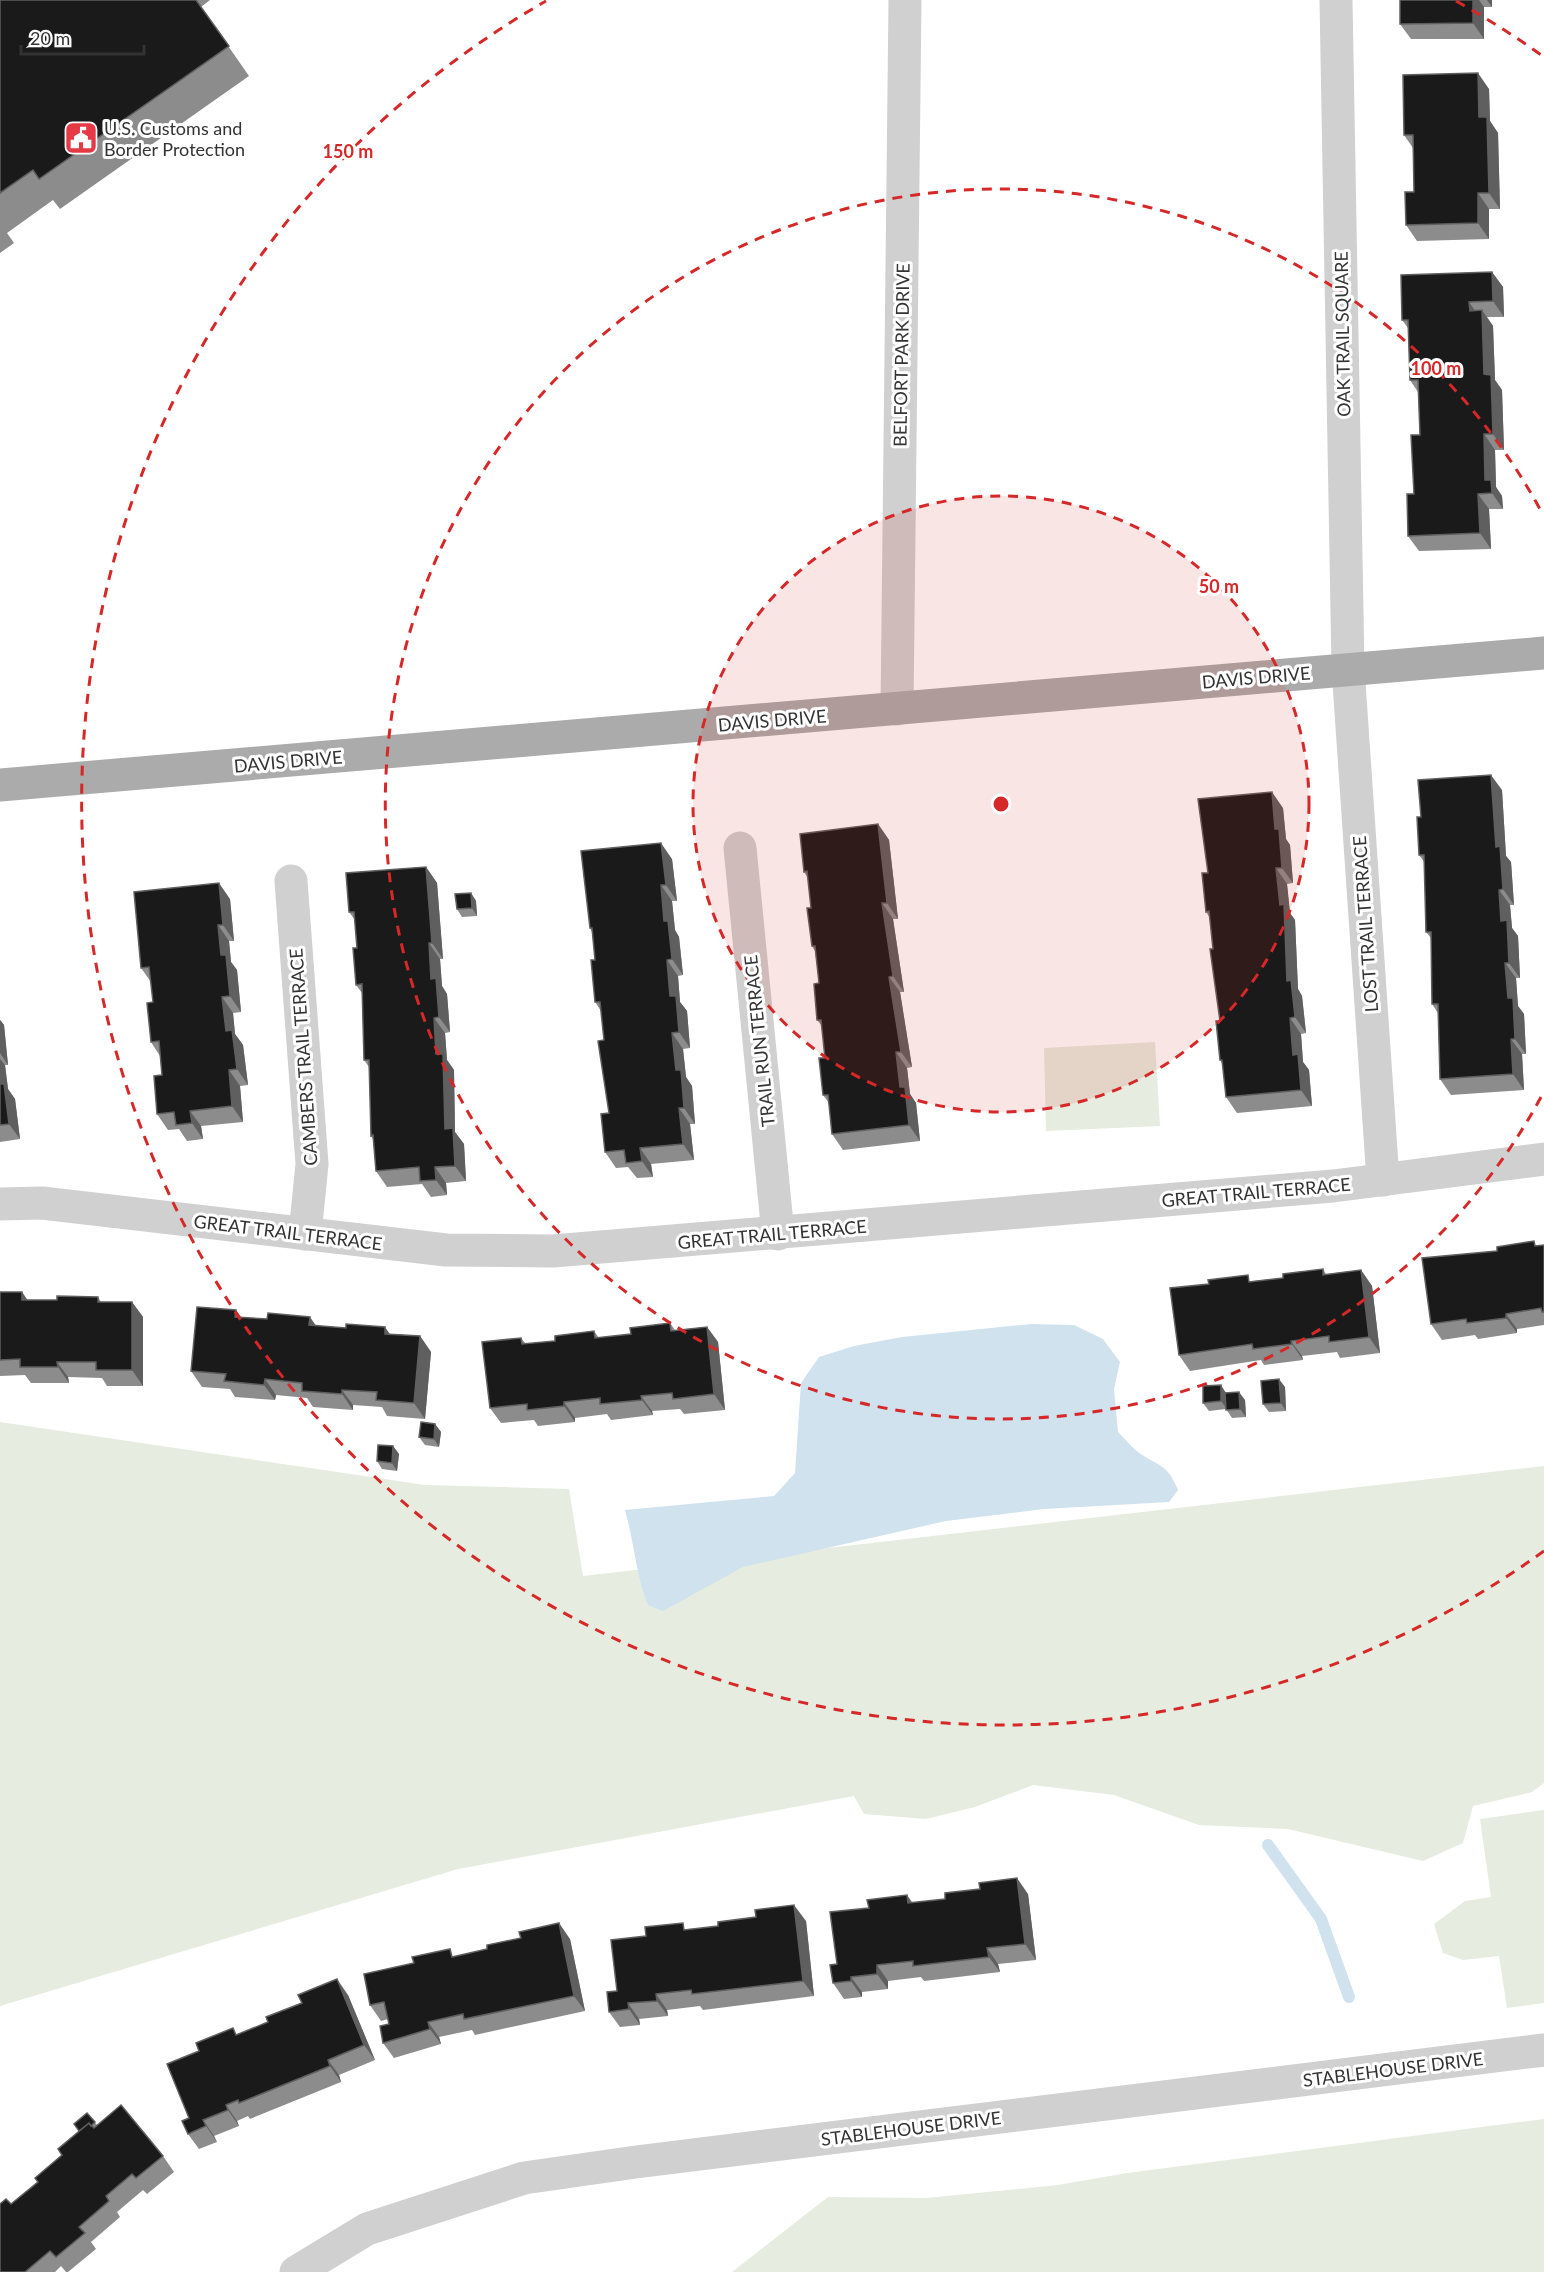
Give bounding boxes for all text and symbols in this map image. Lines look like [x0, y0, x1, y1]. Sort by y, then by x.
scale bar [21, 18, 144, 56]
text: 20 m [30, 27, 70, 49]
place label: U.S. Customs and Border Protection [104, 117, 245, 160]
public building icon: U.S. Customs and Border Protection [63, 120, 99, 156]
text: 150 m [323, 140, 373, 162]
street label: OAK TRAIL SQUARE [1330, 251, 1354, 417]
street label: BELFORT PARK DRIVE [888, 263, 914, 447]
text: 100 m [1411, 357, 1461, 379]
text: 50 m [1199, 575, 1239, 597]
street label: DAVIS DRIVE [1201, 661, 1311, 693]
street label: DAVIS DRIVE [717, 704, 827, 736]
street label: DAVIS DRIVE [233, 745, 343, 777]
centre of rings [991, 794, 1011, 814]
street label: LOST TRAIL TERRACE [1348, 835, 1382, 1013]
street label: CAMBERS TRAIL TERRACE [284, 948, 322, 1166]
street label: TRAIL RUN TERRACE [739, 954, 779, 1128]
street label: GREAT TRAIL TERRACE [1161, 1173, 1351, 1211]
street label: GREAT TRAIL TERRACE [193, 1210, 383, 1254]
street label: GREAT TRAIL TERRACE [677, 1215, 867, 1253]
street label: STABLEHOUSE DRIVE [1302, 2047, 1484, 2091]
street label: STABLEHOUSE DRIVE [820, 2106, 1002, 2150]

